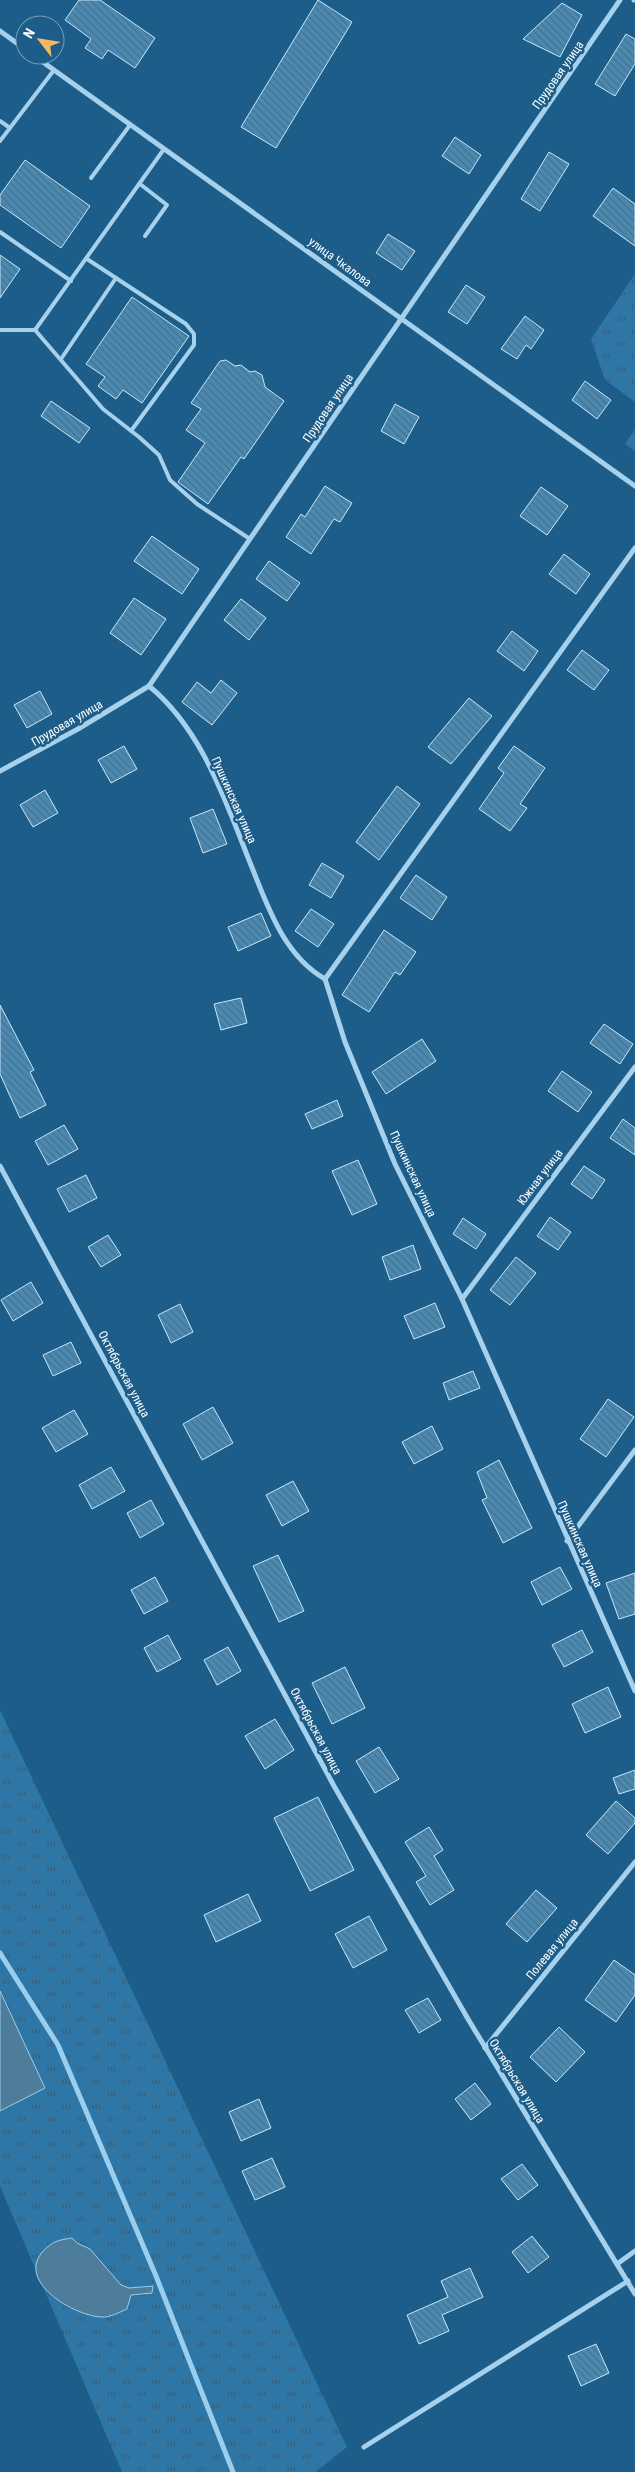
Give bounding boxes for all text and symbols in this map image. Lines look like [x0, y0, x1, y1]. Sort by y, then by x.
north arrow [15, 15, 65, 65]
text: N [20, 26, 38, 41]
street label: Прудовая улица [529, 38, 587, 112]
street label: улица Чкалова [306, 234, 374, 290]
street label: Прудовая улица [300, 371, 356, 445]
street label: Прудовая улица [29, 697, 105, 749]
street label: Пушкинская улица [209, 754, 260, 846]
street label: Пушкинская улица [387, 1129, 439, 1220]
street label: Южная улица [514, 1146, 566, 1208]
street label: Октябрьская улица [95, 1328, 153, 1420]
street label: Пушкинская улица [555, 1498, 606, 1590]
street label: Октябрьская улица [287, 1685, 345, 1777]
street label: Полевая улица [523, 1915, 581, 1982]
street label: Октябрьская улица [486, 2036, 548, 2126]

